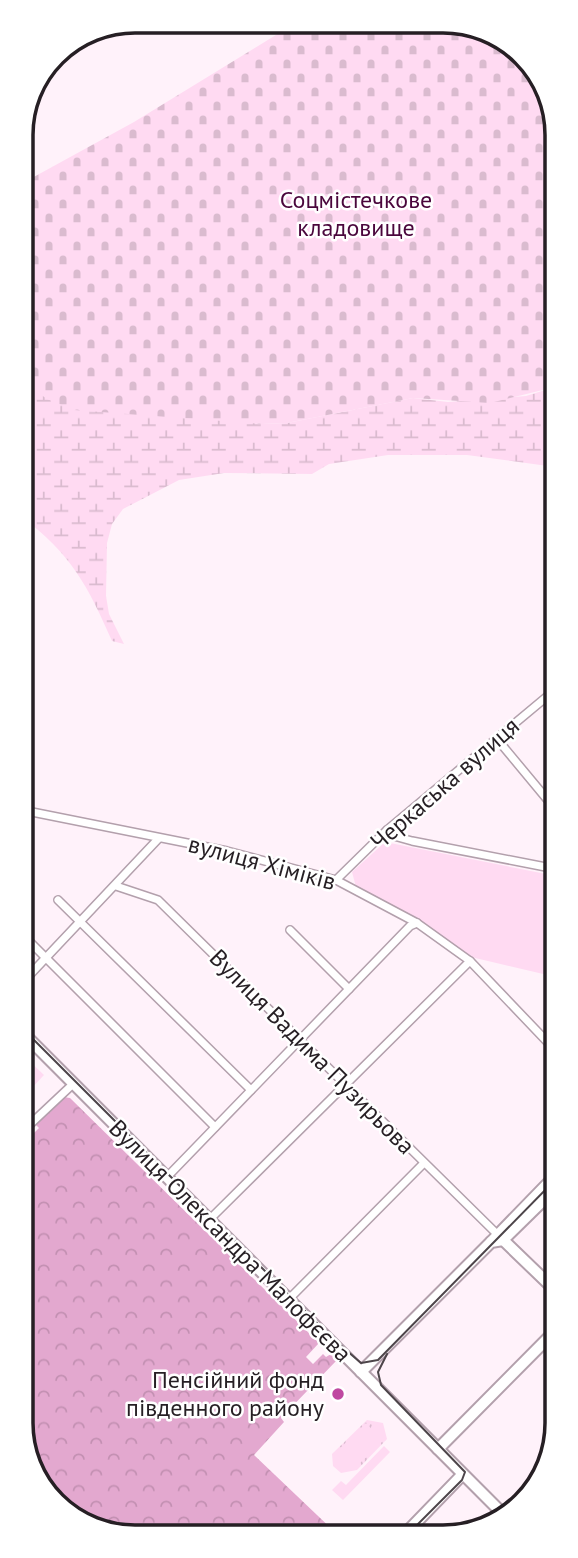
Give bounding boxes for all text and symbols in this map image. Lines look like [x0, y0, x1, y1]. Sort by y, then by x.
park label: Соцмістечкове кладовище [280, 184, 432, 243]
street label: Черкаська вулиця [364, 710, 526, 857]
street label: вулиця Хіміків [185, 828, 339, 897]
street label: Вулиця Вадима Пузирьова [203, 942, 422, 1161]
street label: Вулиця Олександра Малофєєва [102, 1113, 358, 1369]
place label: Пенсійний фонд південного району [126, 1364, 324, 1423]
marker: Пенсійний фонд південного району [330, 1386, 346, 1402]

